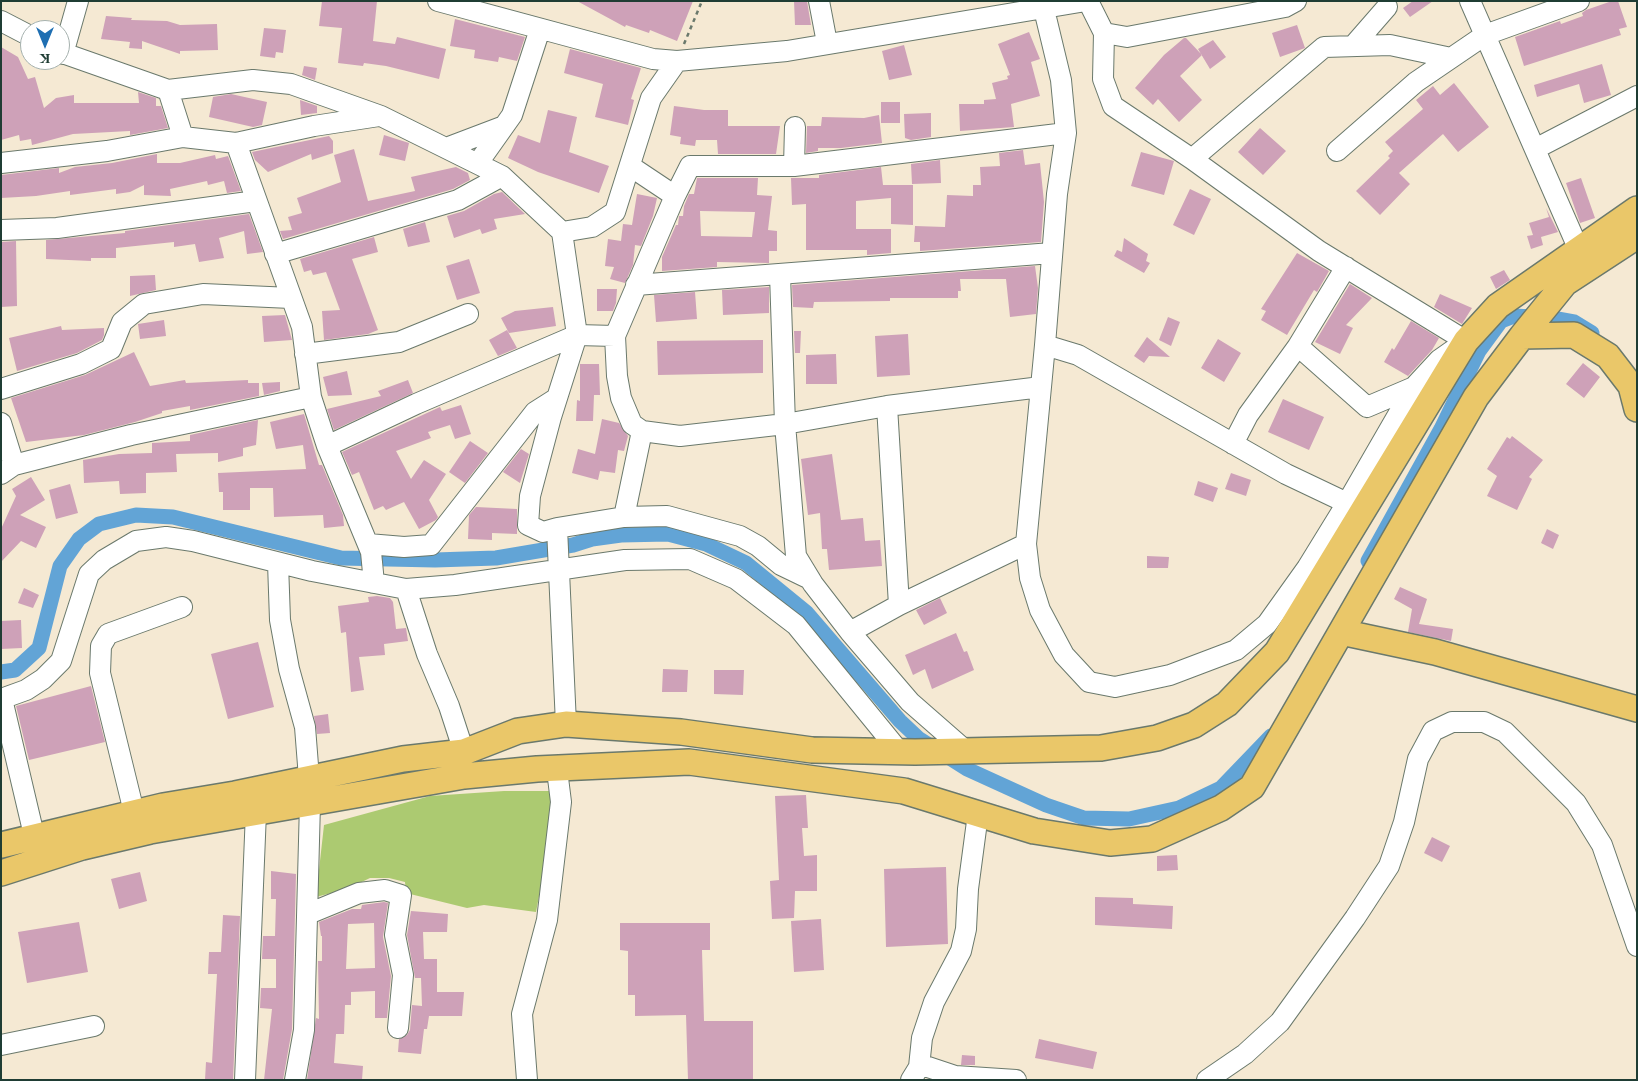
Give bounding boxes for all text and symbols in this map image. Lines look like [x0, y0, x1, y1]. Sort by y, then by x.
north arrow [20, 20, 70, 70]
text: K [40, 50, 50, 68]

